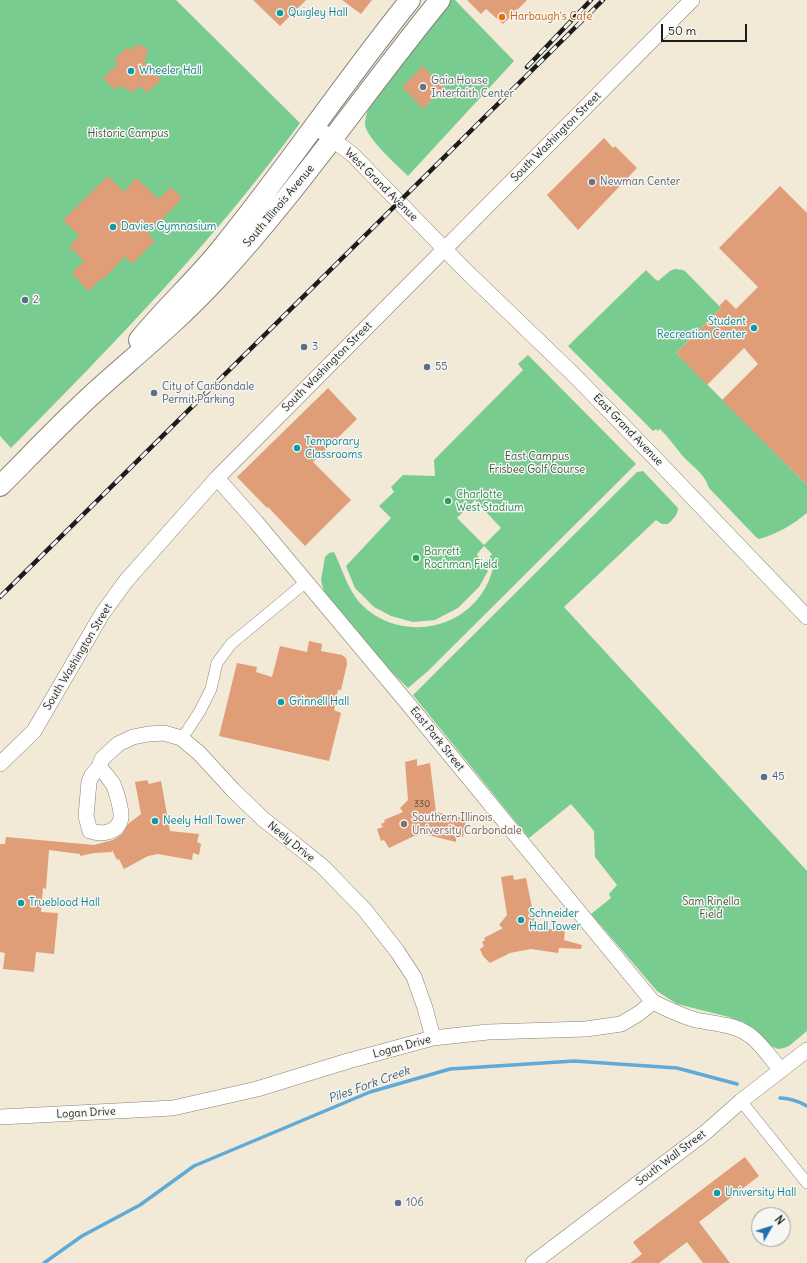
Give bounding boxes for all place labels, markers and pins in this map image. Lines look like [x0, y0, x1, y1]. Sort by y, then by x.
place label: Quigley Hall [288, 6, 348, 20]
marker: Quigley Hall [275, 8, 285, 18]
place label: Harbaugh's Cafe [510, 10, 592, 24]
marker: Harbaugh's Cafe [497, 12, 507, 22]
place label: Wheeler Hall [139, 64, 202, 78]
marker: Wheeler Hall [126, 66, 136, 76]
place label: Gaia House Interfaith Center [431, 74, 514, 100]
marker: Gaia House Interfaith Center [418, 82, 428, 92]
place label: Newman Center [600, 175, 680, 189]
marker: Newman Center [587, 177, 597, 187]
place label: Davies Gymnasium [121, 220, 216, 234]
marker: Davies Gymnasium [108, 222, 118, 232]
place label: 2 [33, 293, 39, 307]
marker: 2 [20, 295, 30, 305]
place label: Student Recreation Center [657, 315, 746, 341]
marker: Student Recreation Center [749, 323, 759, 333]
place label: 3 [312, 340, 318, 354]
marker: 3 [299, 342, 309, 352]
place label: 55 [435, 360, 448, 374]
marker: 55 [422, 362, 432, 372]
place label: City of Carbondale Permit Parking [162, 380, 254, 406]
marker: City of Carbondale Permit Parking [149, 388, 159, 398]
place label: Temporary Classrooms [305, 435, 362, 461]
marker: Temporary Classrooms [292, 443, 302, 453]
place label: Charlotte West Stadium [456, 488, 524, 514]
marker: Charlotte West Stadium [443, 496, 453, 506]
place label: Barrett Rochman Field [424, 545, 498, 571]
marker: Barrett Rochman Field [411, 553, 421, 563]
place label: Grinnell Hall [289, 695, 349, 709]
marker: Grinnell Hall [276, 697, 286, 707]
place label: 45 [772, 770, 785, 784]
marker: 45 [759, 772, 769, 782]
place label: Southern Illinois University Carbondale [412, 811, 522, 837]
place label: Neely Hall Tower [163, 814, 246, 828]
marker: Neely Hall Tower [150, 816, 160, 826]
marker: Southern Illinois University Carbondale [399, 819, 409, 829]
place label: Trueblood Hall [29, 896, 100, 910]
marker: Trueblood Hall [16, 898, 26, 908]
place label: Schneider Hall Tower [529, 907, 581, 933]
marker: Schneider Hall Tower [516, 915, 526, 925]
place label: University Hall [725, 1186, 796, 1200]
marker: University Hall [712, 1188, 722, 1198]
place label: 106 [406, 1196, 424, 1210]
marker: 106 [393, 1198, 403, 1208]

